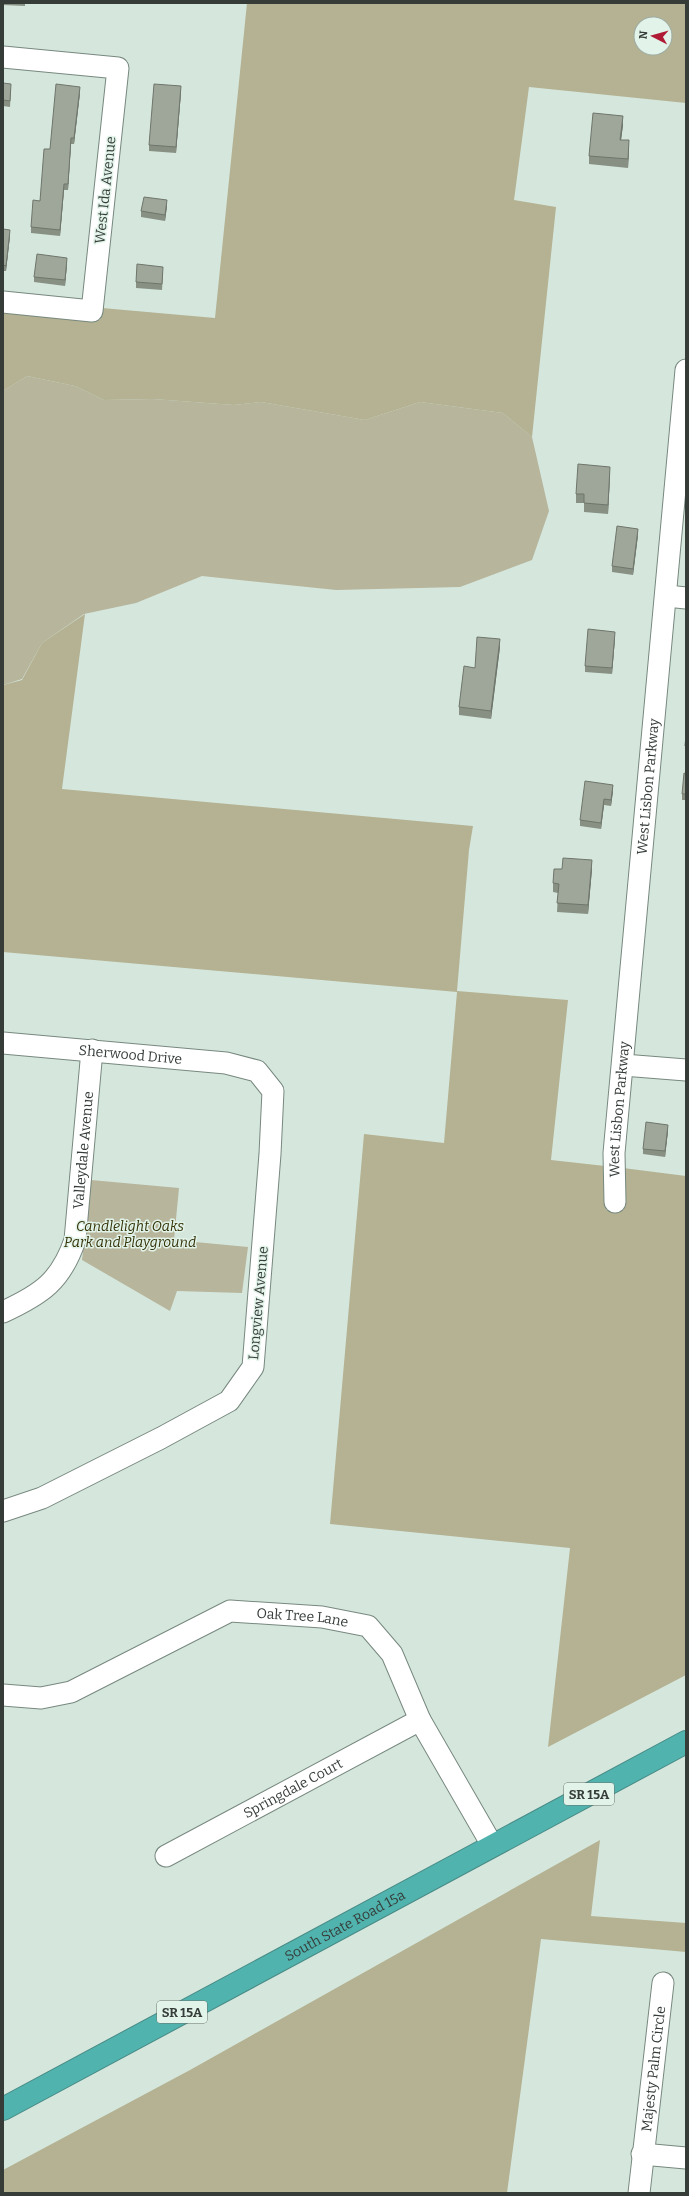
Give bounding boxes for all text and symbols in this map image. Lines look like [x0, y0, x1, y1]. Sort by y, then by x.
north arrow [633, 16, 673, 56]
text: N [637, 30, 651, 40]
street label: West Ida Avenue [91, 135, 120, 245]
street label: West Lisbon Parkway [633, 717, 663, 855]
street label: West Lisbon Parkway [606, 1040, 633, 1178]
street label: Sherwood Drive [78, 1042, 183, 1068]
street label: Valleydale Avenue [70, 1090, 97, 1210]
park label: Candlelight Oaks Park and Playground [64, 1218, 196, 1251]
street label: Longview Avenue [245, 1245, 272, 1361]
street label: Oak Tree Lane [256, 1605, 350, 1631]
street label: Springdale Court [241, 1755, 346, 1822]
road number: SR 15A [564, 1783, 614, 1805]
street label: South State Road 15a [282, 1886, 408, 1965]
road number: SR 15A [157, 2001, 207, 2023]
street label: Majesty Palm Circle [638, 2005, 669, 2133]

